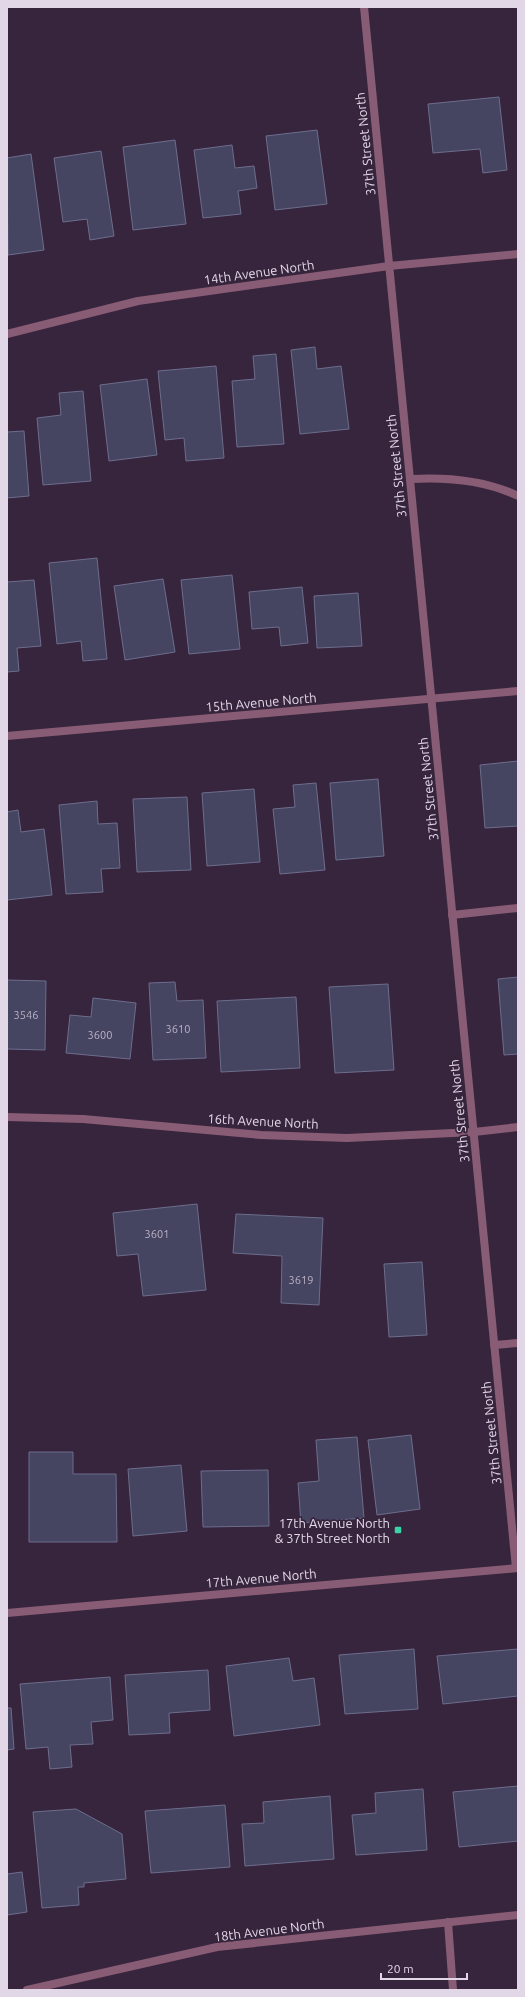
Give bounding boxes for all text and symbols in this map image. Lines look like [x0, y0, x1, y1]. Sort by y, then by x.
street label: 37th Street North [353, 92, 377, 196]
street label: 14th Avenue North [203, 257, 315, 287]
street label: 37th Street North [384, 414, 408, 518]
street label: 15th Avenue North [205, 690, 317, 714]
street label: 37th Street North [416, 737, 440, 841]
house number: 3546 [14, 1009, 38, 1021]
house number: 3610 [166, 1023, 190, 1035]
house number: 3600 [88, 1029, 112, 1041]
street label: 37th Street North [447, 1059, 471, 1163]
street label: 16th Avenue North [207, 1111, 319, 1131]
house number: 3601 [145, 1228, 169, 1240]
house number: 3619 [289, 1274, 313, 1286]
street label: 37th Street North [479, 1381, 503, 1485]
place label: 17th Avenue North & 37th Street North [275, 1516, 390, 1545]
marker: 17th Avenue North & 37th Street North [393, 1525, 403, 1535]
street label: 17th Avenue North [205, 1566, 317, 1590]
street label: 18th Avenue North [213, 1916, 325, 1944]
scale bar [381, 1955, 467, 1981]
text: 20 m [387, 1962, 414, 1975]

